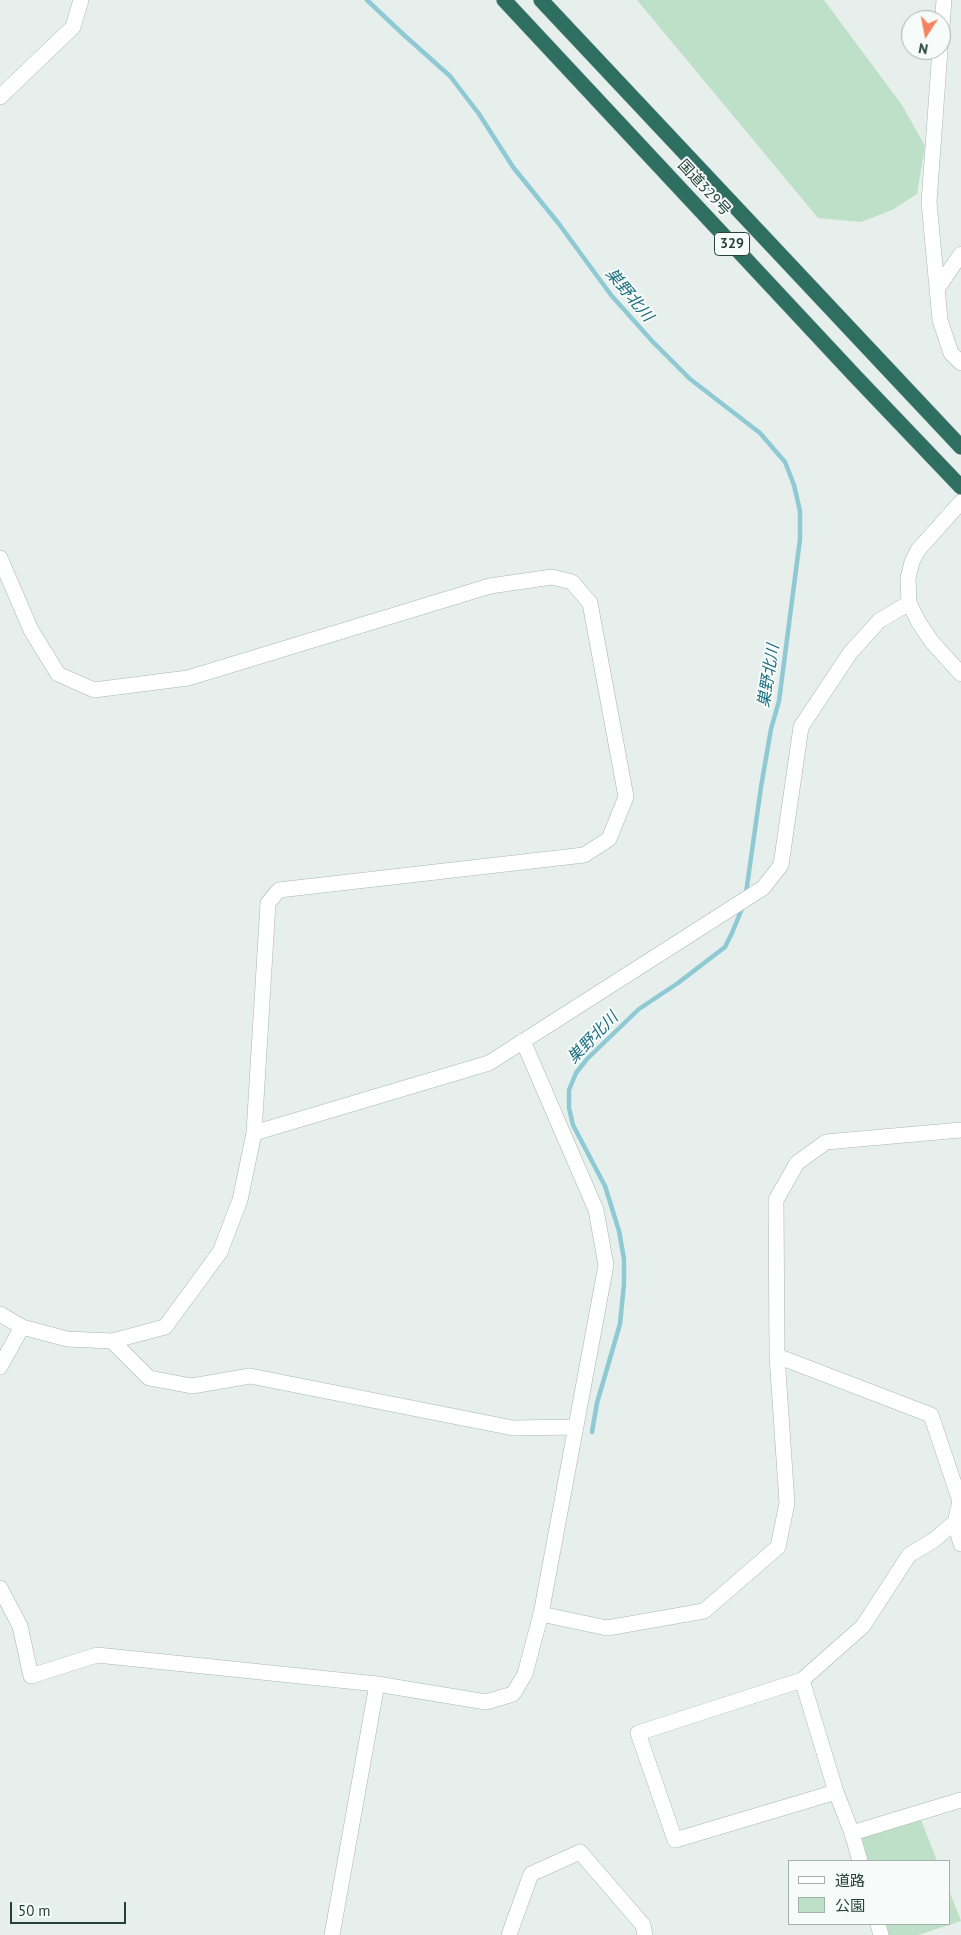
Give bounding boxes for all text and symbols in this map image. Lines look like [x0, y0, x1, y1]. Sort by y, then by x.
north arrow [901, 10, 951, 60]
text: N [917, 39, 930, 58]
street label: 国道329号 [674, 156, 734, 220]
road number: 329 [714, 232, 750, 255]
water label: 巣野北川 [601, 264, 657, 326]
water label: 巣野北川 [755, 643, 783, 709]
water label: 巣野北川 [564, 1008, 622, 1068]
legend [788, 1860, 951, 1925]
text: 道路 [835, 1871, 865, 1890]
scale bar [12, 1892, 129, 1924]
text: 公園 [835, 1896, 865, 1915]
text: 50 m [18, 1901, 51, 1920]

